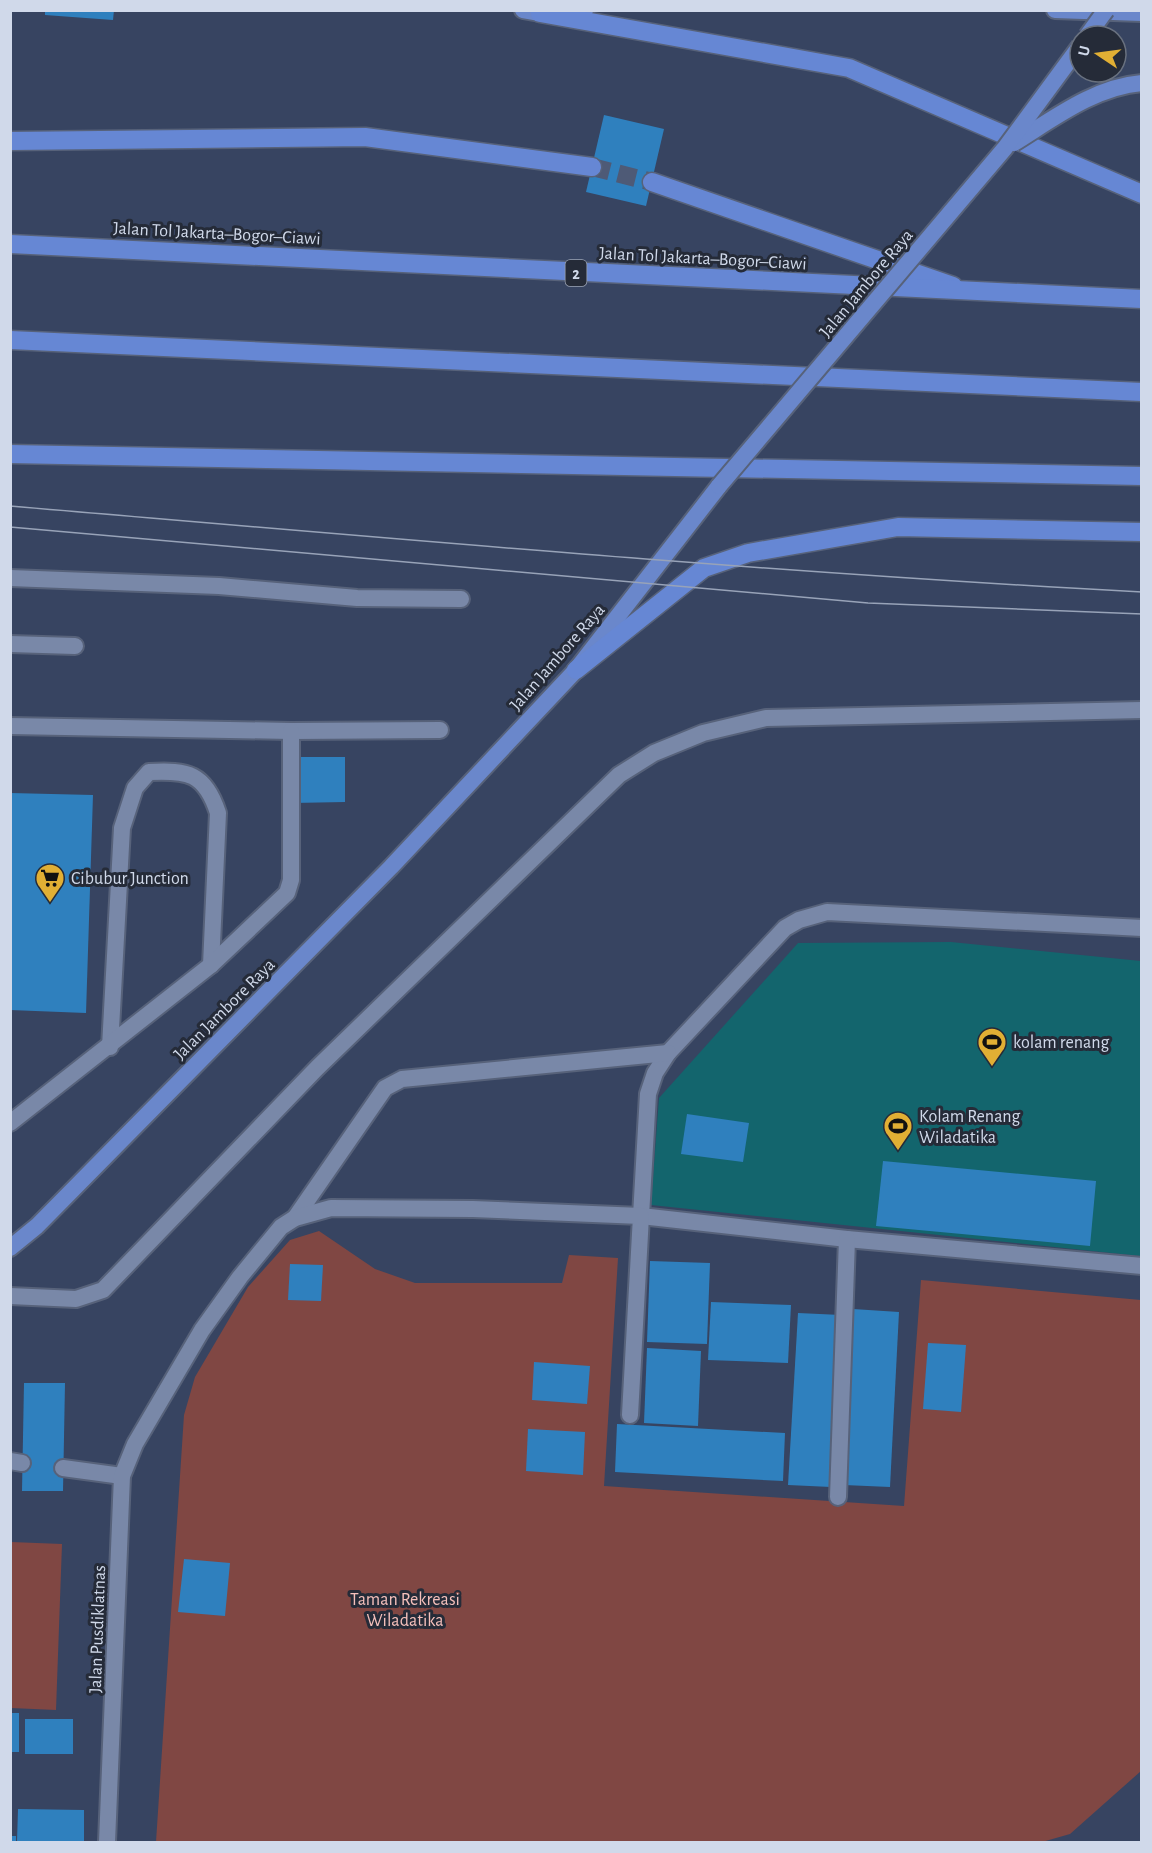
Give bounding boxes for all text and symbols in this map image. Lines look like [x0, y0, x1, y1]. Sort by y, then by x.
north arrow [1068, 24, 1128, 84]
text: U [1075, 44, 1093, 58]
street label: Jalan Tol Jakarta–Bogor–Ciawi [113, 220, 321, 248]
street label: Jalan Jambore Raya [817, 226, 917, 341]
street label: Jalan Tol Jakarta–Bogor–Ciawi [599, 245, 807, 273]
road number: 2 [566, 260, 586, 286]
street label: Jalan Jambore Raya [507, 601, 609, 714]
supermarket icon: Cibubur Junction [34, 862, 66, 904]
place label: Cibubur Junction [71, 870, 189, 888]
street label: Jalan Jambore Raya [171, 956, 279, 1064]
sports icon: kolam renang [976, 1026, 1008, 1068]
place label: kolam renang [1013, 1034, 1110, 1052]
place label: Kolam Renang Wiladatika [919, 1108, 1021, 1147]
sports icon: Kolam Renang Wiladatika [882, 1110, 914, 1152]
street label: Jalan Pusdiklatnas [87, 1565, 109, 1693]
park label: Taman Rekreasi Wiladatika [350, 1591, 460, 1630]

